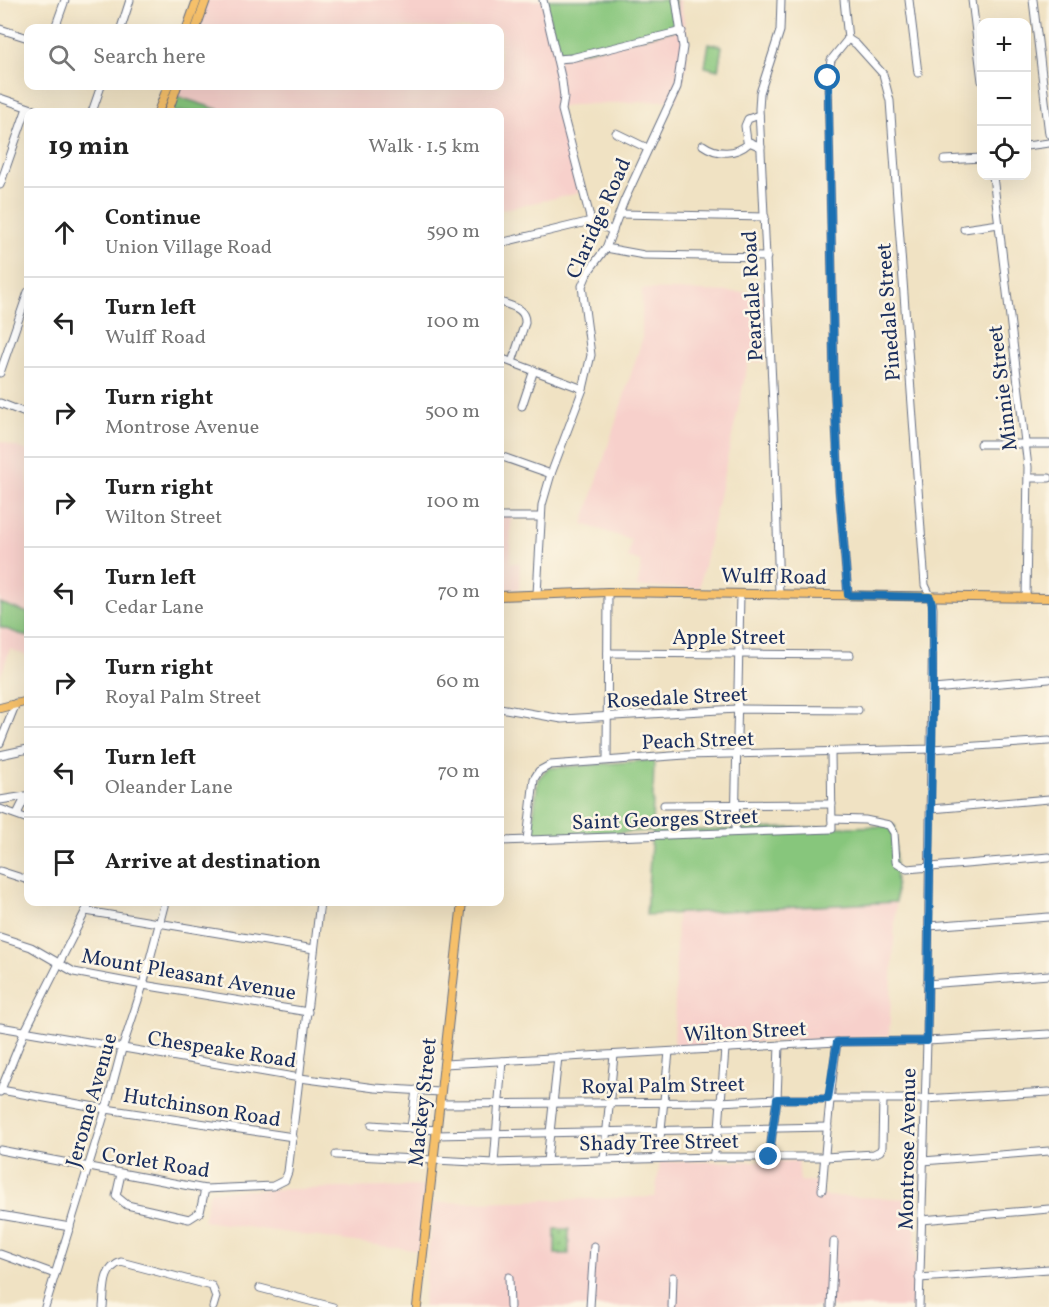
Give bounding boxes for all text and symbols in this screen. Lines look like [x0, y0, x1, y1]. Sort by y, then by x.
map controls [977, 18, 1031, 180]
button: + [977, 18, 1031, 72]
search box [24, 24, 504, 90]
icon: search [45, 41, 78, 74]
text: Search here [93, 42, 206, 73]
route start [814, 64, 840, 90]
button: − [977, 72, 1031, 126]
button: locate [977, 126, 1031, 180]
text: 19 min [48, 129, 129, 165]
text: Walk · 1.5 km [368, 133, 480, 161]
street label: Claridge Road [560, 153, 639, 284]
text: Continue [105, 203, 201, 234]
icon: ahead [48, 216, 81, 249]
text: 590 m [426, 218, 480, 246]
street label: Peardale Road [736, 230, 771, 362]
text: Union Village Road [105, 234, 272, 262]
street label: Pinedale Street [870, 242, 909, 382]
text: Turn left [105, 293, 196, 324]
icon: left [48, 306, 81, 339]
text: 100 m [426, 308, 480, 336]
street label: Minnie Street [981, 323, 1026, 452]
text: Wulff Road [105, 324, 206, 352]
text: Turn right [105, 383, 213, 414]
icon: right [48, 396, 81, 429]
text: 500 m [425, 398, 480, 426]
text: Montrose Avenue [105, 414, 259, 442]
text: Turn right [105, 473, 213, 504]
icon: right [48, 486, 81, 519]
text: 100 m [426, 488, 480, 516]
text: Wilton Street [105, 504, 222, 532]
street label: Wulff Road [721, 562, 827, 593]
text: Turn left [105, 563, 196, 594]
icon: left [48, 576, 81, 609]
text: 70 m [437, 578, 480, 606]
text: Cedar Lane [105, 594, 204, 622]
street label: Apple Street [672, 624, 786, 653]
text: Turn right [105, 653, 213, 684]
icon: right [48, 666, 81, 699]
text: 60 m [436, 668, 480, 696]
street label: Rosedale Street [605, 680, 749, 717]
text: Royal Palm Street [105, 684, 261, 712]
street label: Peach Street [641, 725, 755, 758]
text: Turn left [105, 743, 196, 774]
icon: left [48, 756, 81, 789]
text: 70 m [437, 758, 480, 786]
text: Oleander Lane [105, 774, 233, 802]
street label: Saint Georges Street [571, 803, 759, 838]
icon: arrive [48, 846, 81, 879]
text: Arrive at destination [105, 847, 321, 878]
street label: Mount Pleasant Avenue [79, 942, 298, 1009]
street label: Wilton Street [683, 1015, 807, 1050]
street label: Chespeake Road [145, 1024, 298, 1077]
street label: Jerome Avenue [59, 1030, 125, 1171]
street label: Mackey Street [402, 1036, 445, 1168]
street label: Montrose Avenue [893, 1068, 924, 1230]
street label: Royal Palm Street [581, 1071, 745, 1102]
street label: Hutchinson Road [121, 1082, 283, 1135]
street label: Shady Tree Street [579, 1128, 739, 1159]
street label: Corlet Road [100, 1141, 212, 1186]
route end [755, 1143, 781, 1169]

